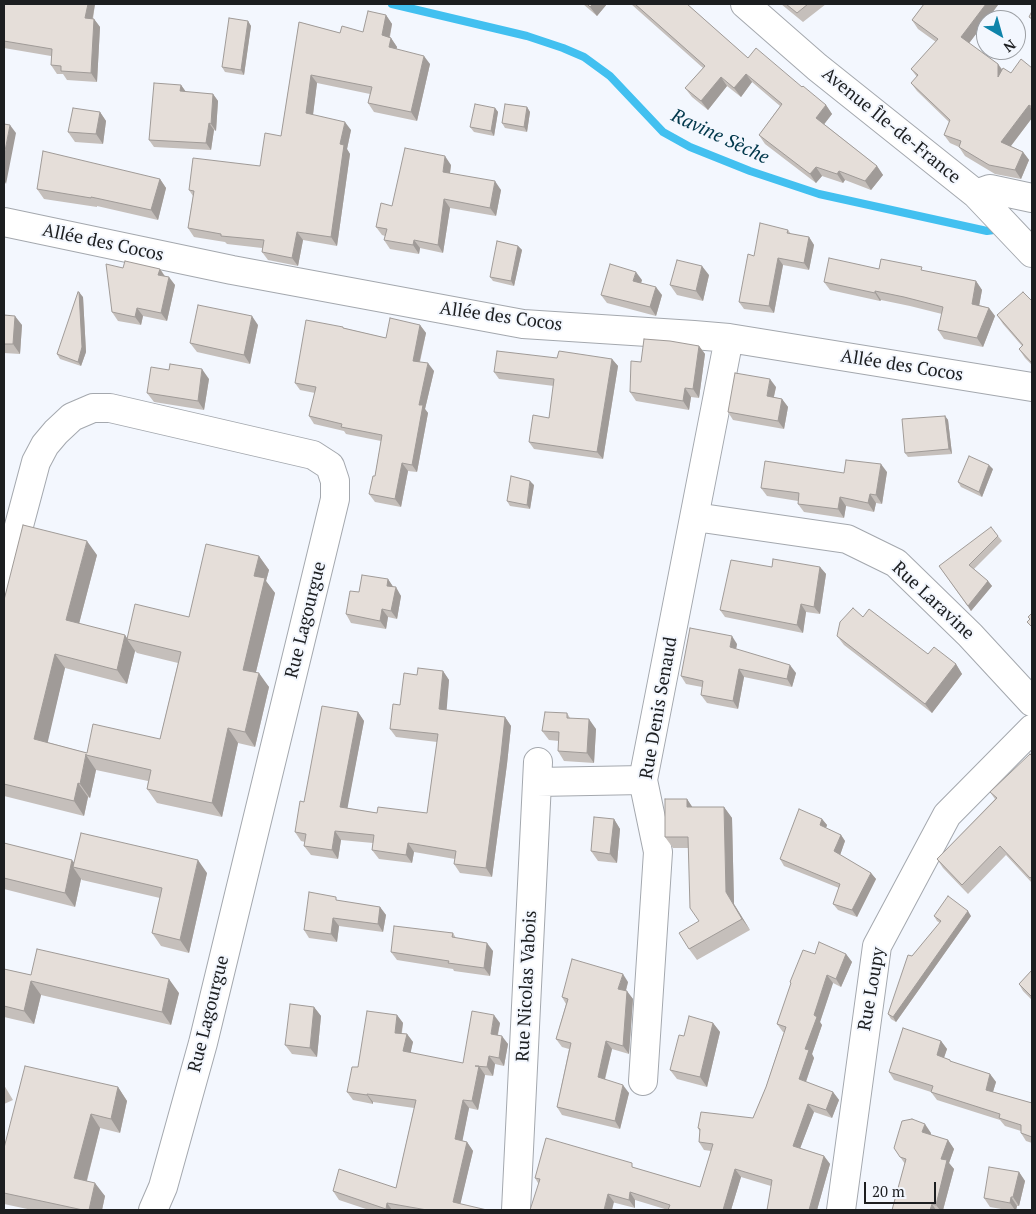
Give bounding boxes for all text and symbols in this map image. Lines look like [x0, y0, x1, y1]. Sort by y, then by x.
north arrow [976, 10, 1026, 60]
text: N [1000, 36, 1020, 57]
street label: Avenue Île-de-France [817, 63, 965, 189]
water label: Ravine Sèche [668, 104, 772, 170]
street label: Allée des Cocos [40, 220, 166, 266]
street label: Allée des Cocos [438, 298, 564, 336]
street label: Allée des Cocos [839, 346, 965, 386]
street label: Rue Laravine [887, 557, 979, 645]
street label: Rue Lagourgue [281, 559, 331, 681]
street label: Rue Denis Senaud [636, 635, 682, 781]
street label: Rue Nicolas Vabois [512, 910, 542, 1062]
street label: Rue Loupy [854, 946, 890, 1032]
street label: Rue Lagourgue [184, 953, 234, 1075]
scale bar [866, 1172, 938, 1204]
text: 20 m [872, 1181, 905, 1201]

